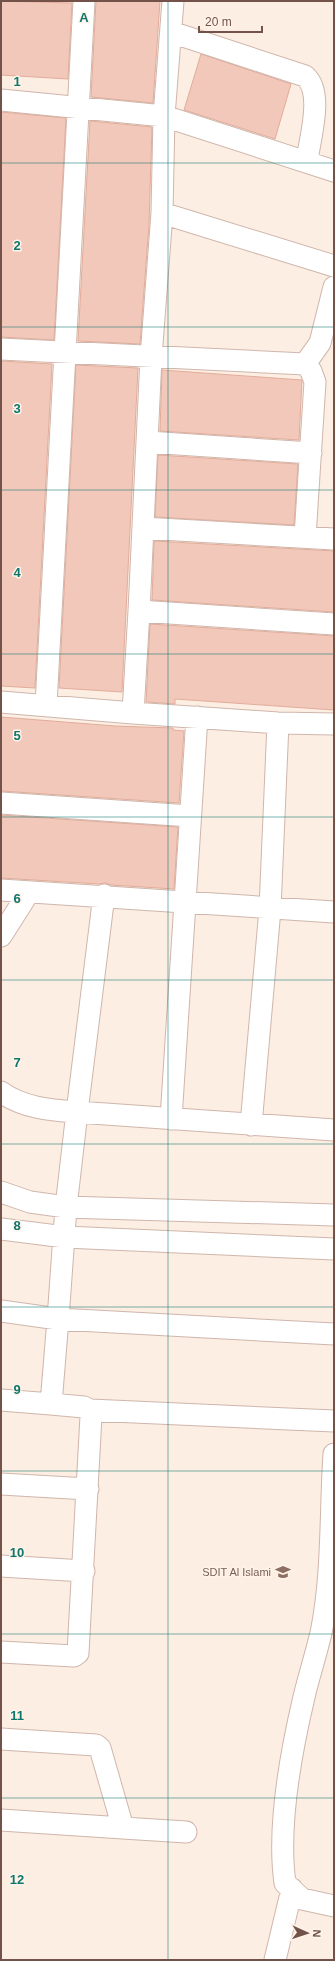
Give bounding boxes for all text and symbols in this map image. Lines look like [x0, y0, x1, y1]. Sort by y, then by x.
scale bar [199, 8, 262, 34]
text: A [79, 10, 89, 25]
text: 20 m [205, 15, 232, 29]
text: 1 [13, 74, 21, 89]
text: 2 [13, 238, 21, 253]
text: 3 [13, 401, 21, 416]
text: 4 [13, 565, 21, 580]
text: 5 [13, 728, 21, 743]
text: 6 [13, 891, 21, 906]
text: 7 [13, 1055, 21, 1070]
text: 8 [13, 1218, 21, 1233]
text: 9 [13, 1382, 21, 1397]
text: 10 [10, 1545, 24, 1560]
school or university icon: SDIT Al Islami [274, 1563, 292, 1581]
place label: SDIT Al Islami [202, 1566, 271, 1578]
text: 11 [10, 1708, 24, 1723]
text: 12 [10, 1872, 24, 1887]
north arrow [287, 1913, 327, 1953]
text: N [311, 1929, 323, 1938]

